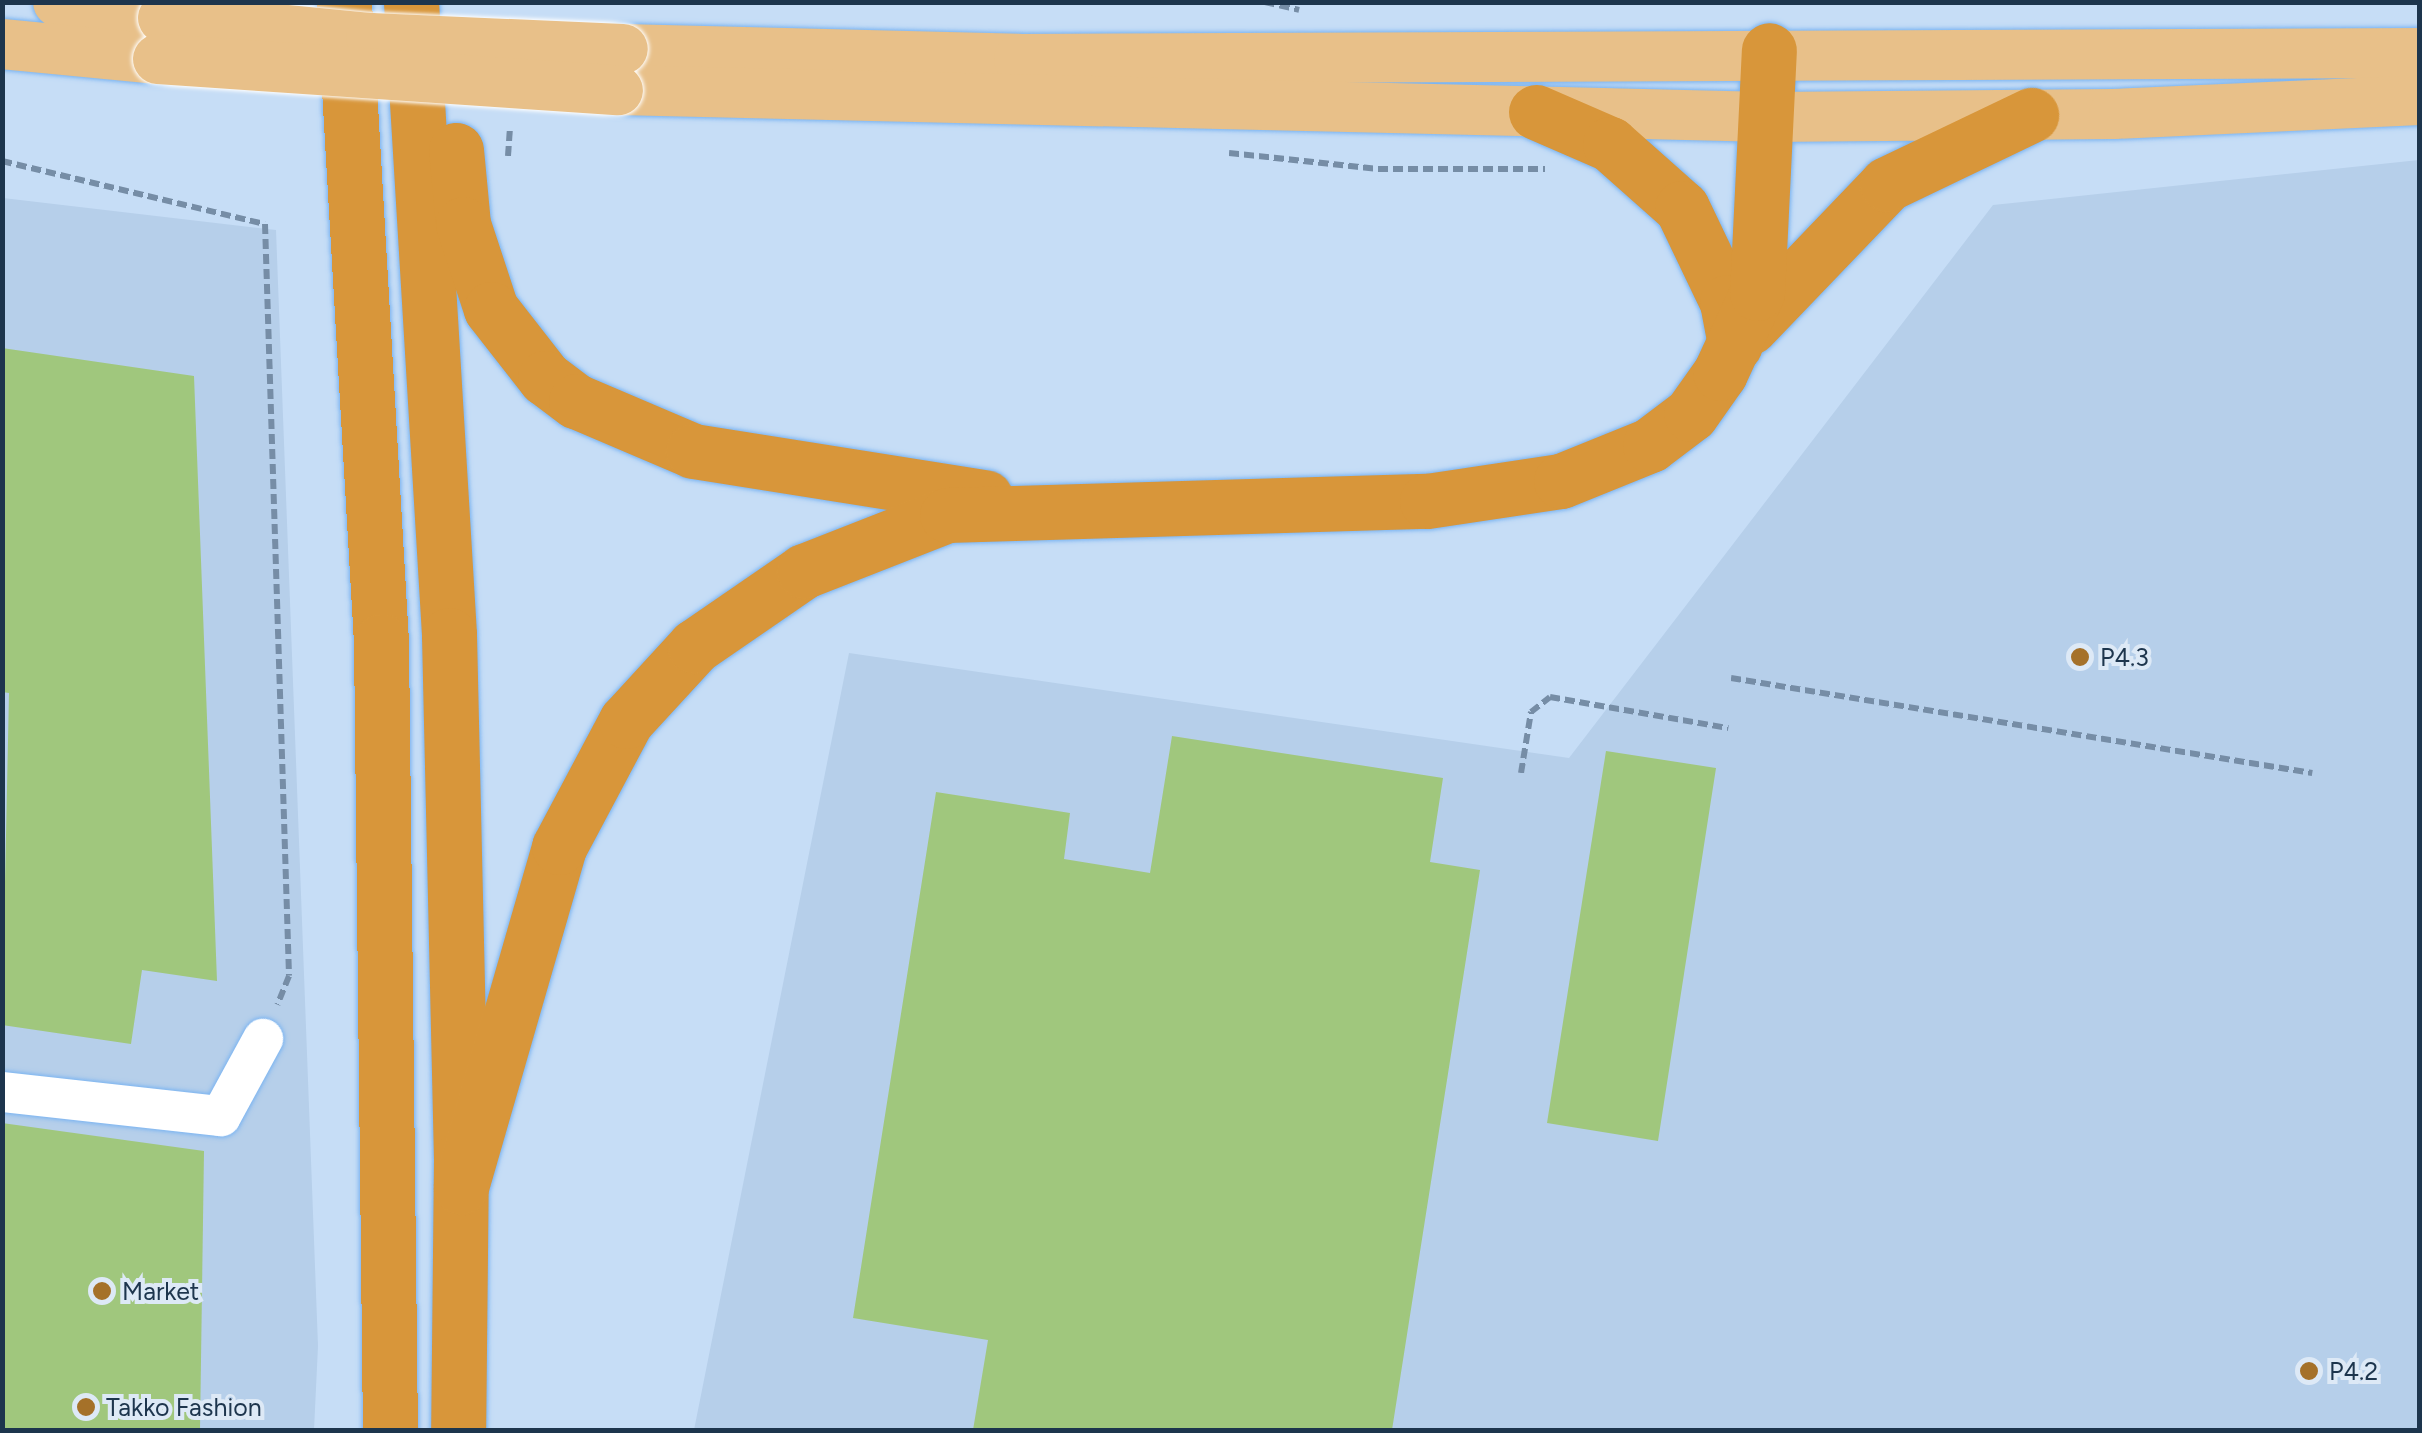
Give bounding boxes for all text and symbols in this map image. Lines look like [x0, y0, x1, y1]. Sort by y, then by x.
place label: P4.3 [2100, 642, 2149, 672]
marker: P4.3 [2069, 646, 2091, 668]
place label: Market [122, 1276, 199, 1306]
marker: Market [91, 1280, 113, 1302]
place label: P4.2 [2329, 1356, 2378, 1386]
marker: P4.2 [2298, 1360, 2320, 1382]
place label: Takko Fashion [106, 1392, 262, 1422]
marker: Takko Fashion [75, 1396, 97, 1418]

